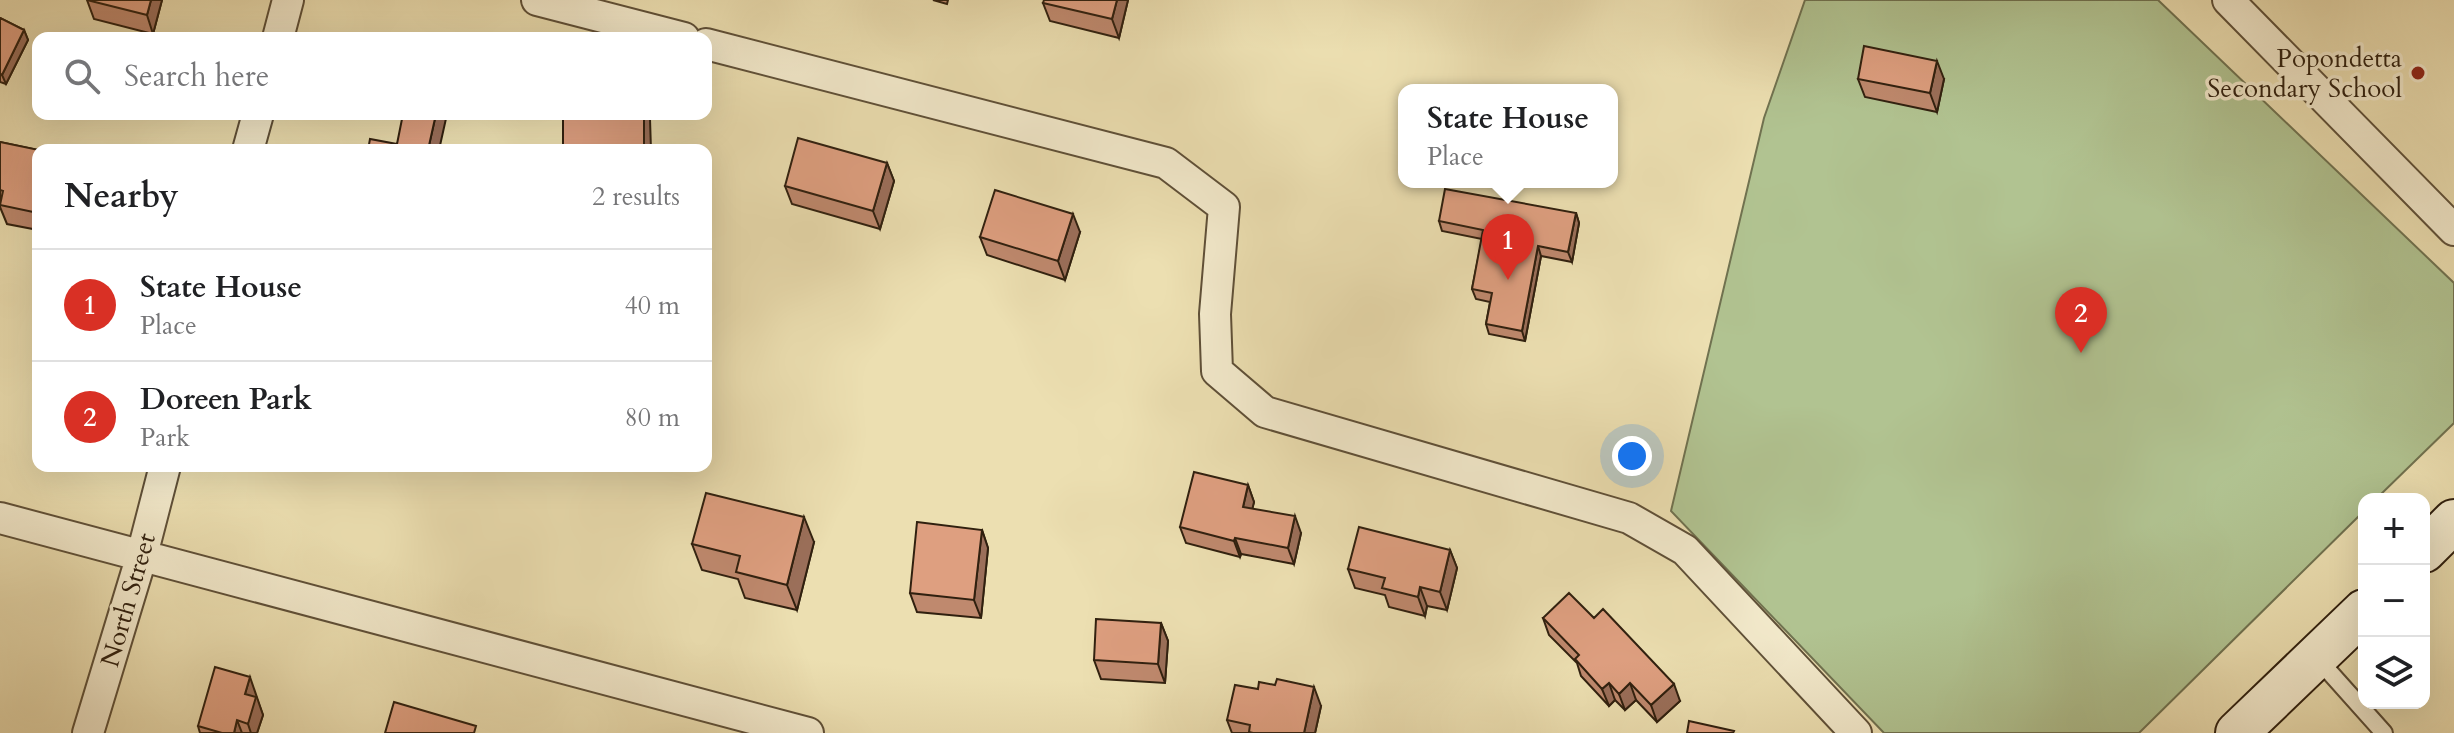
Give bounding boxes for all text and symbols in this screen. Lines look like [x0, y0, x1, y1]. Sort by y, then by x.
search box [32, 32, 712, 120]
place label: Popondetta Secondary School [2207, 41, 2402, 106]
icon: search [60, 54, 104, 98]
text: Search here [124, 56, 269, 97]
marker: Popondetta Secondary School [2409, 64, 2427, 82]
popup [1398, 84, 1618, 188]
text: State House [1427, 98, 1589, 139]
text: Place [1427, 139, 1484, 174]
text: Nearby [64, 173, 179, 219]
text: 2 results [592, 179, 680, 214]
pin: 1 [1482, 214, 1534, 280]
text: State House [140, 267, 302, 308]
pin: 2 [2055, 287, 2107, 353]
text: 1 [83, 288, 97, 323]
text: 40 m [624, 288, 680, 323]
text: Place [140, 308, 197, 343]
text: Doreen Park [140, 379, 312, 420]
text: 2 [83, 400, 97, 435]
text: 80 m [624, 400, 680, 435]
text: Park [140, 420, 190, 455]
your location [1612, 436, 1652, 476]
map controls [2358, 493, 2430, 709]
button: + [2358, 493, 2430, 565]
street label: North Street [92, 529, 164, 671]
button: − [2358, 565, 2430, 637]
button: layers [2358, 637, 2430, 709]

